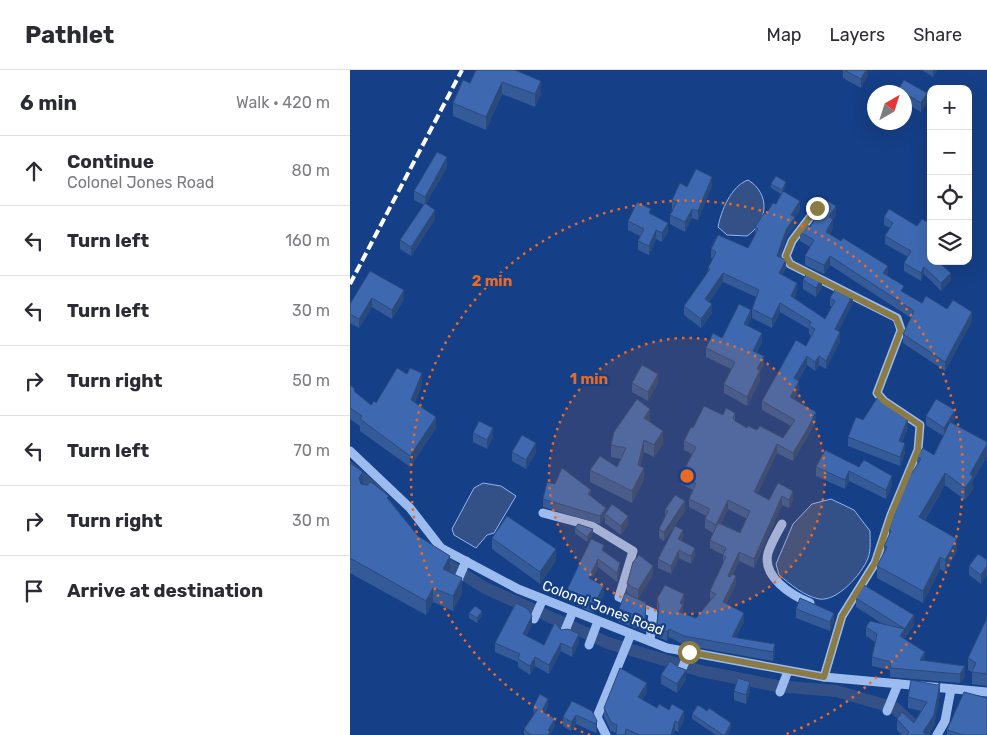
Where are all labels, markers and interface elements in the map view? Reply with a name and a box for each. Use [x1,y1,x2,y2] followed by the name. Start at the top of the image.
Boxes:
[25,21,114,49] text: Pathlet
[767,24,802,46] text: Map
[830,24,885,46] text: Layers
[913,24,962,46] text: Share
[867,85,912,130] north arrow
[927,85,972,265] map controls
[927,85,972,130] button: +
[20,90,77,115] text: 6 min
[236,93,330,112] text: Walk · 420 m
[927,130,972,175] button: −
[67,150,154,173] text: Continue
[20,157,48,185] icon: ahead
[292,161,330,180] text: 80 m
[67,173,214,192] text: Colonel Jones Road
[927,175,972,220] button: locate
[806,197,829,220] route end
[927,220,972,265] button: layers
[20,227,48,255] icon: left
[67,229,149,252] text: Turn left
[285,231,330,250] text: 160 m
[472,272,512,290] text: 2 min
[20,297,48,325] icon: left
[67,299,149,322] text: Turn left
[292,301,330,320] text: 30 m
[20,367,48,395] icon: right
[67,369,162,392] text: Turn right
[570,370,608,388] text: 1 min
[292,371,330,390] text: 50 m
[20,437,48,465] icon: left
[67,439,149,462] text: Turn left
[293,441,330,460] text: 70 m
[678,467,696,485] centre of rings
[20,507,48,535] icon: right
[67,509,162,532] text: Turn right
[292,511,330,530] text: 30 m
[20,577,48,605] icon: arrive
[540,577,666,639] street label: Colonel Jones Road
[67,579,263,602] text: Arrive at destination
[678,641,701,664] route start

